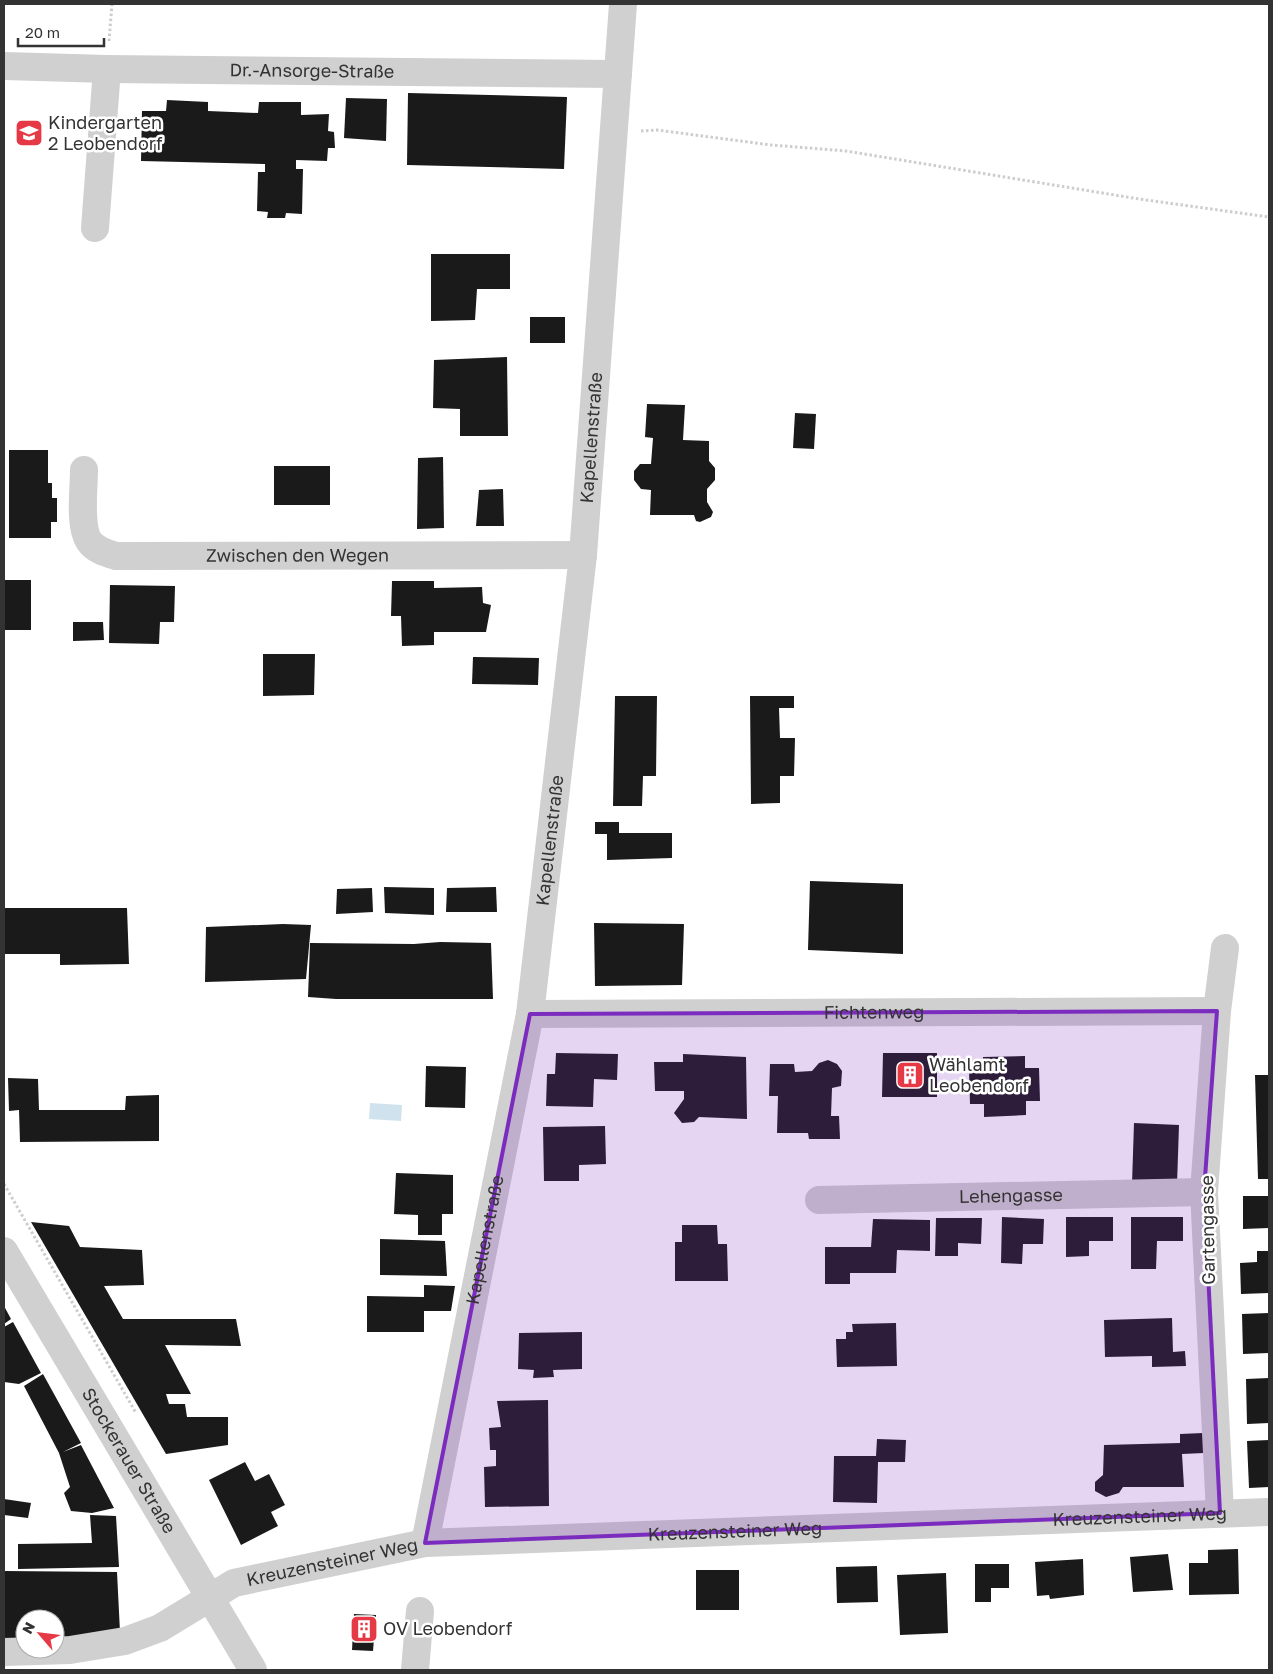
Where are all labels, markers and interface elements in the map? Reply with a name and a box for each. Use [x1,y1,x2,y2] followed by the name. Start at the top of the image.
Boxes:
[18,15,104,47] scale bar
[25,23,60,41] text: 20 m
[229,58,394,82] street label: Dr.-Ansorge-Straße
[48,111,163,154] place label: Kindergarten 2 Leobendorf
[14,118,44,148] school or university icon: Kindergarten 2 Leobendorf
[575,371,606,504] street label: Kapellenstraße
[206,543,389,566] street label: Zwischen den Wegen
[531,774,568,907] street label: Kapellenstraße
[824,1000,924,1023] street label: Fichtenweg
[929,1053,1029,1096] place label: Wählamt Leobendorf
[895,1060,925,1090] building icon: Wählamt Leobendorf
[461,1173,508,1306] street label: Kapellenstraße
[1195,1175,1219,1285] street label: Gartengasse
[959,1183,1063,1207] street label: Lehengasse
[78,1384,181,1537] street label: Stockerauer Straße
[1052,1502,1227,1530] street label: Kreuzensteiner Weg
[647,1516,823,1545] street label: Kreuzensteiner Weg
[244,1533,420,1590] street label: Kreuzensteiner Weg
[15,1609,65,1659] north arrow
[349,1614,379,1644] building icon: OV Leobendorf
[383,1617,513,1639] place label: OV Leobendorf
[18,1619,38,1636] text: N

